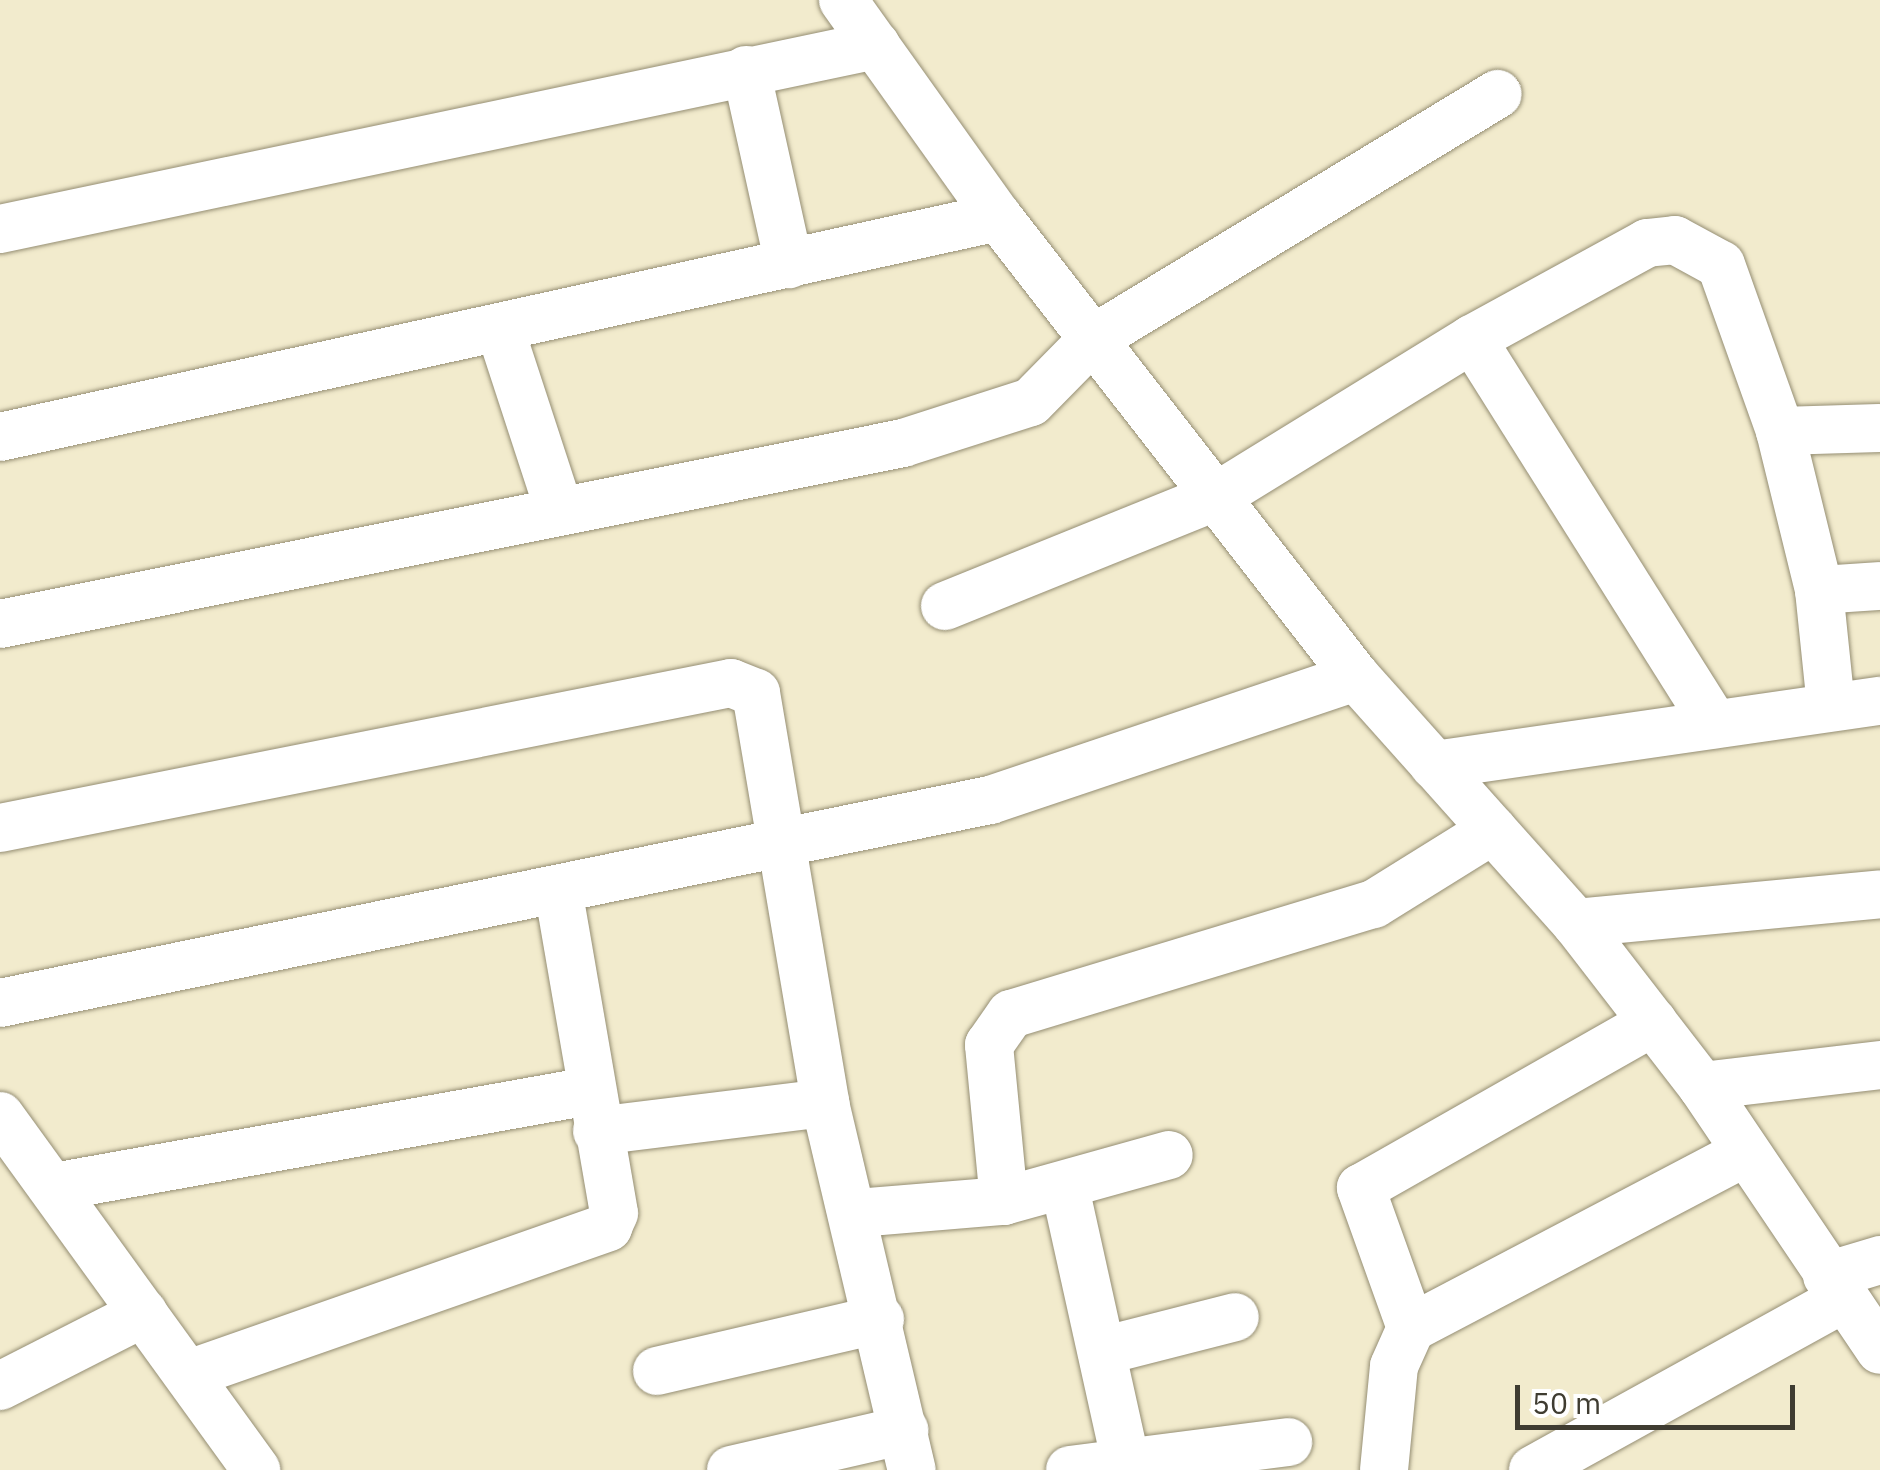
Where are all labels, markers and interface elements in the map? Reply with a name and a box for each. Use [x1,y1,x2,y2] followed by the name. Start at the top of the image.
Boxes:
[1520,1365,1800,1427] scale bar
[1532,1383,1601,1422] text: 50 m

